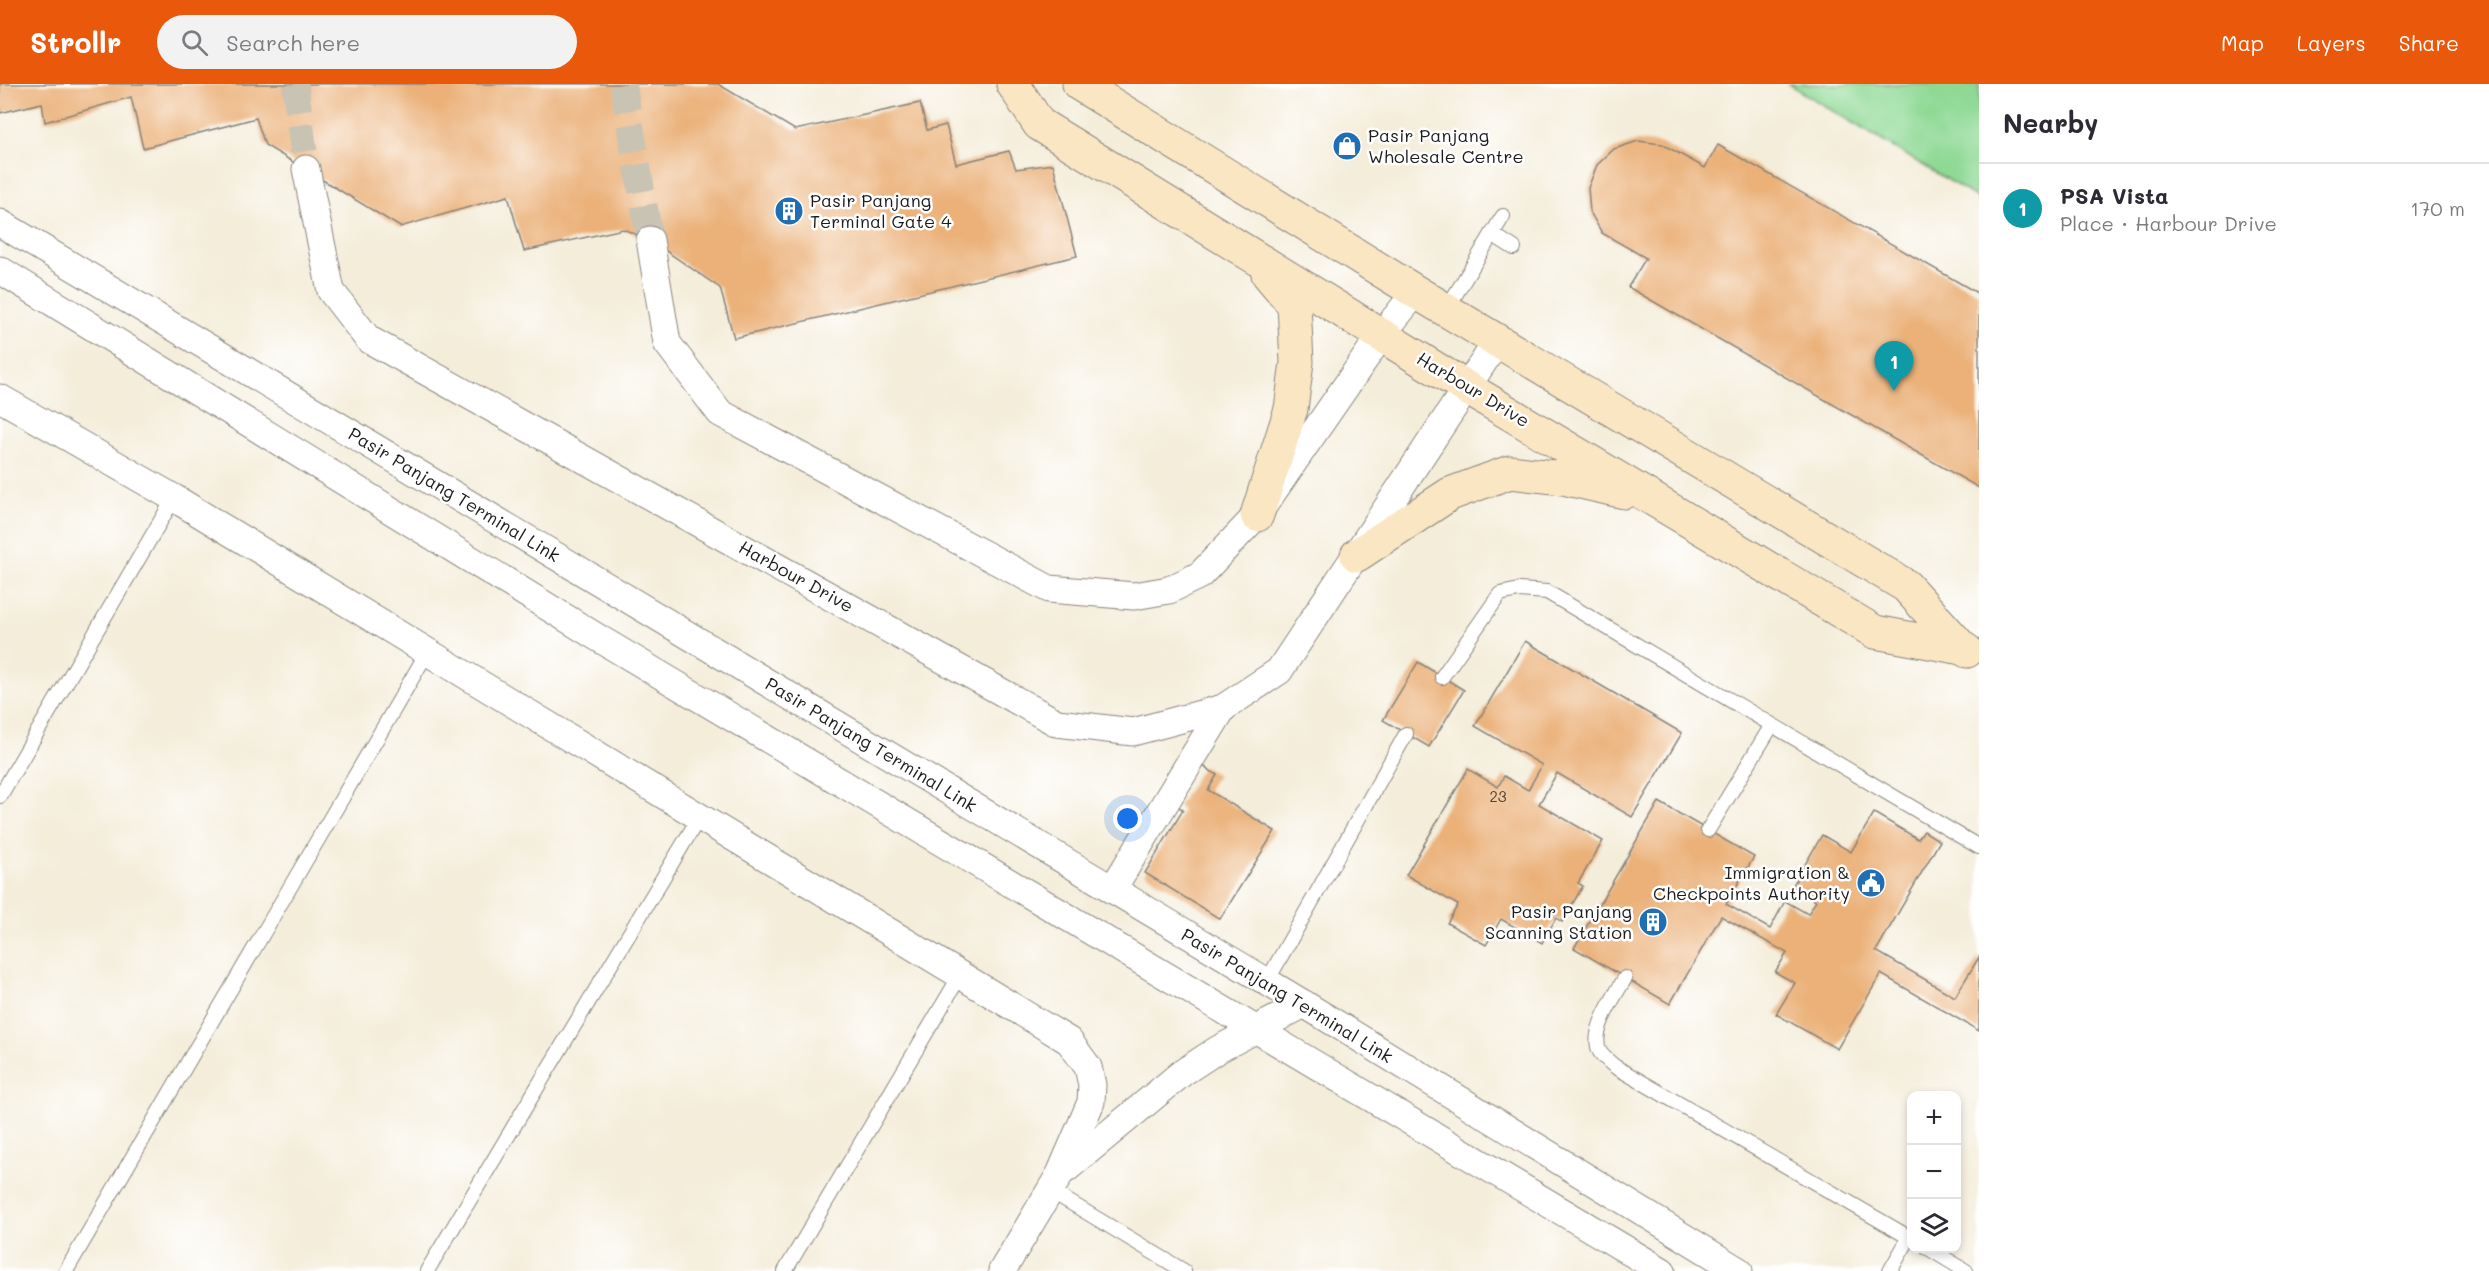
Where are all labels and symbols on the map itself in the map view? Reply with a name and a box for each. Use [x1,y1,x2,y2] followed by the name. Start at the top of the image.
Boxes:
[1368,123,1524,168] place label: Pasir Panjang Wholesale Centre
[1331,130,1363,162] shop icon: Pasir Panjang Wholesale Centre
[810,188,952,233] place label: Pasir Panjang Terminal Gate 4
[773,195,805,227] building icon: Pasir Panjang Terminal Gate 4
[1874,342,1914,391] pin: 1
[1413,346,1534,432] street label: Harbour Drive
[344,421,565,567] street label: Pasir Panjang Terminal Link
[735,535,858,618] street label: Harbour Drive
[761,671,982,817] street label: Pasir Panjang Terminal Link
[1489,786,1507,806] house number: 23
[1113,804,1142,833] your location
[1653,860,1850,905] place label: Immigration & Checkpoints Authority
[1855,867,1887,899] public building icon: Immigration & Checkpoints Authority
[1485,899,1632,944] place label: Pasir Panjang Scanning Station
[1637,906,1669,938] building icon: Pasir Panjang Scanning Station
[1177,922,1398,1068] street label: Pasir Panjang Terminal Link

